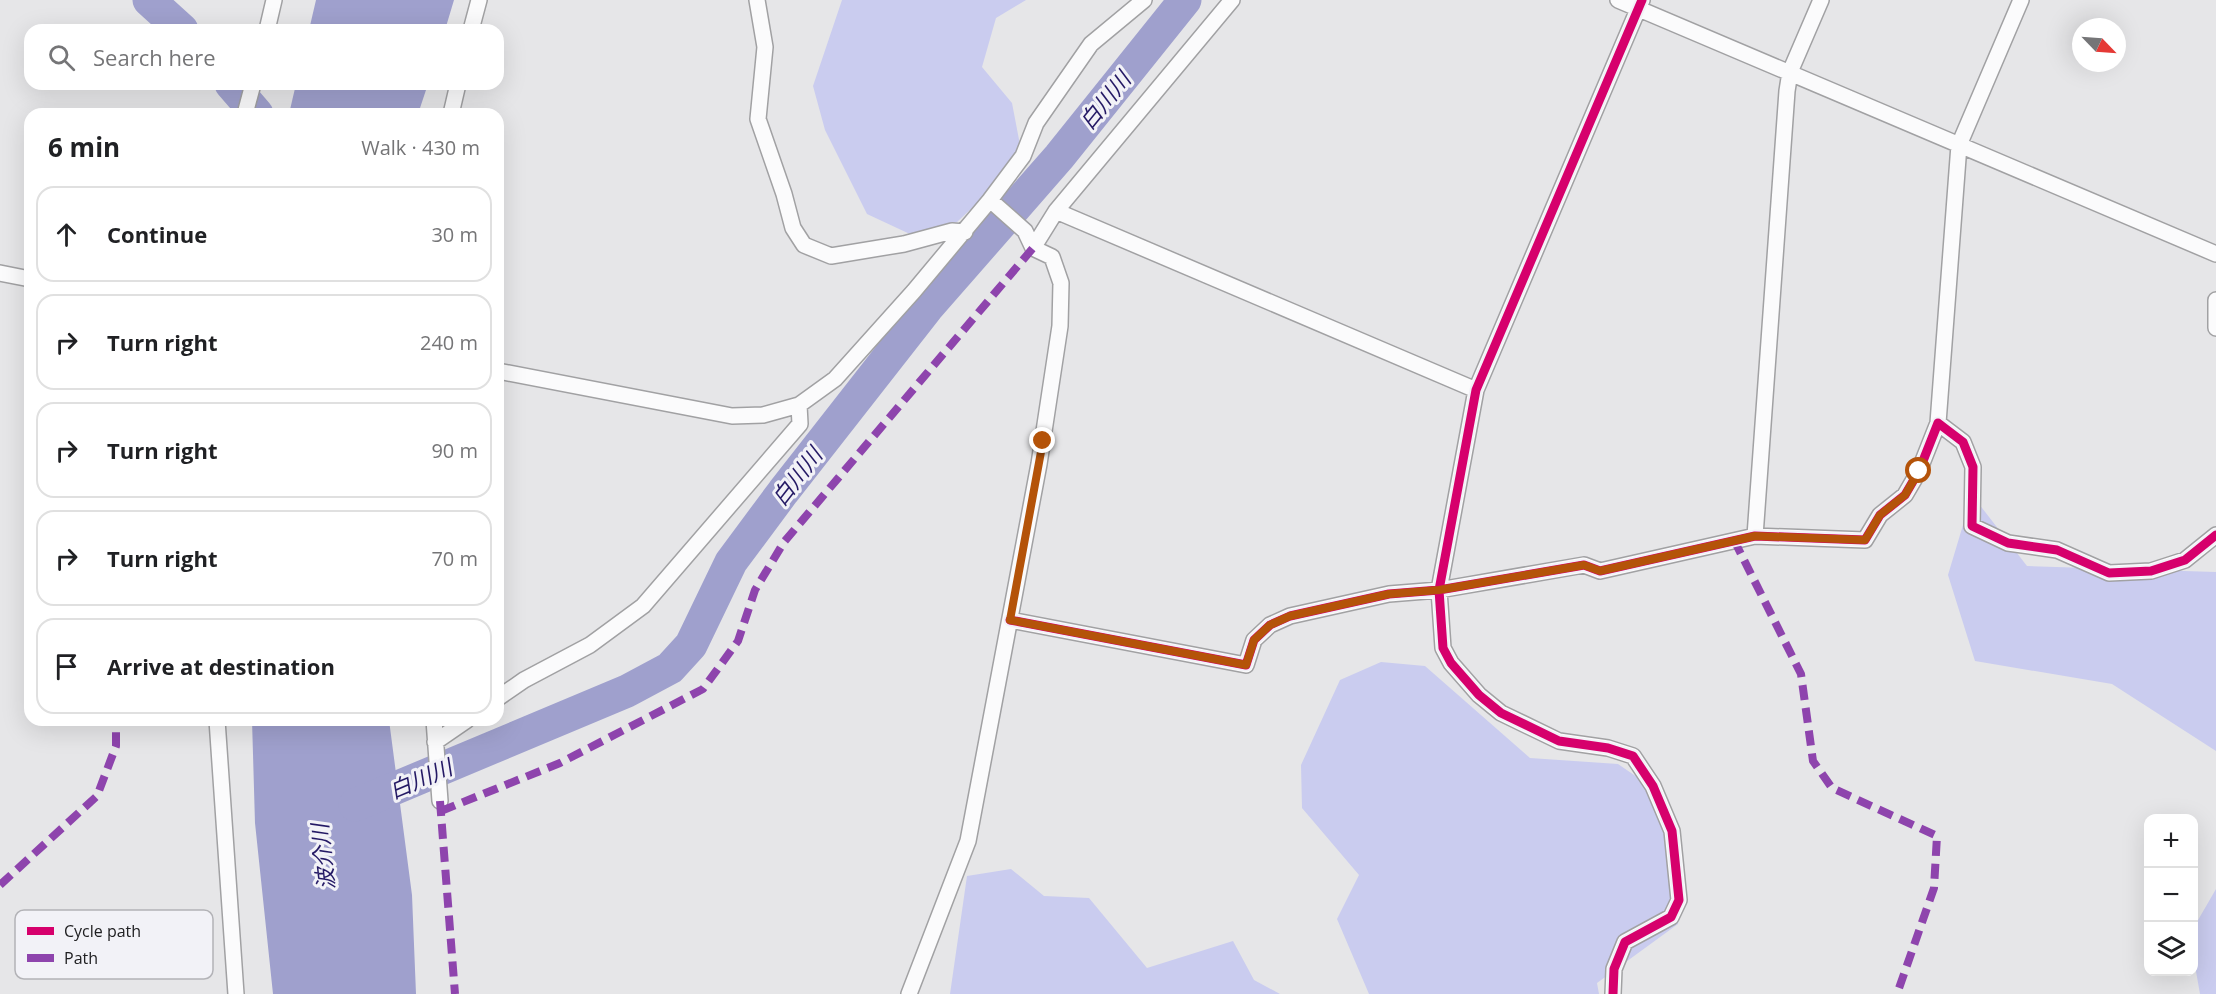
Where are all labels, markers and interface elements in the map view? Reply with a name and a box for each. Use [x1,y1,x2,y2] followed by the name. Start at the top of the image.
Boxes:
[2072,18,2126,72] north arrow
[24,24,504,90] search box
[45,41,78,74] icon: search
[93,42,216,72] text: Search here
[1072,63,1138,135] water label: 白川川
[48,129,120,165] text: 6 min
[361,134,480,161] text: Walk · 430 m
[50,218,83,251] icon: ahead
[107,219,207,249] text: Continue
[431,221,478,248] text: 30 m
[50,326,83,359] icon: right
[107,327,218,357] text: Turn right
[420,329,478,356] text: 240 m
[1029,427,1055,453] route end
[50,434,83,467] icon: right
[107,435,218,465] text: Turn right
[431,437,478,464] text: 90 m
[764,439,829,511] water label: 白川川
[1905,457,1931,483] route start
[50,542,83,575] icon: right
[107,543,218,573] text: Turn right
[431,545,478,572] text: 70 m
[50,650,83,683] icon: arrive
[107,651,335,681] text: Arrive at destination
[384,751,458,805] water label: 白川川
[2144,814,2198,976] map controls
[2144,814,2198,868] button: +
[303,821,340,891] water label: 波介川
[2144,868,2198,922] button: −
[15,910,213,979] legend
[64,920,141,942] text: Cycle path
[2144,922,2198,976] button: layers
[64,947,98,969] text: Path

